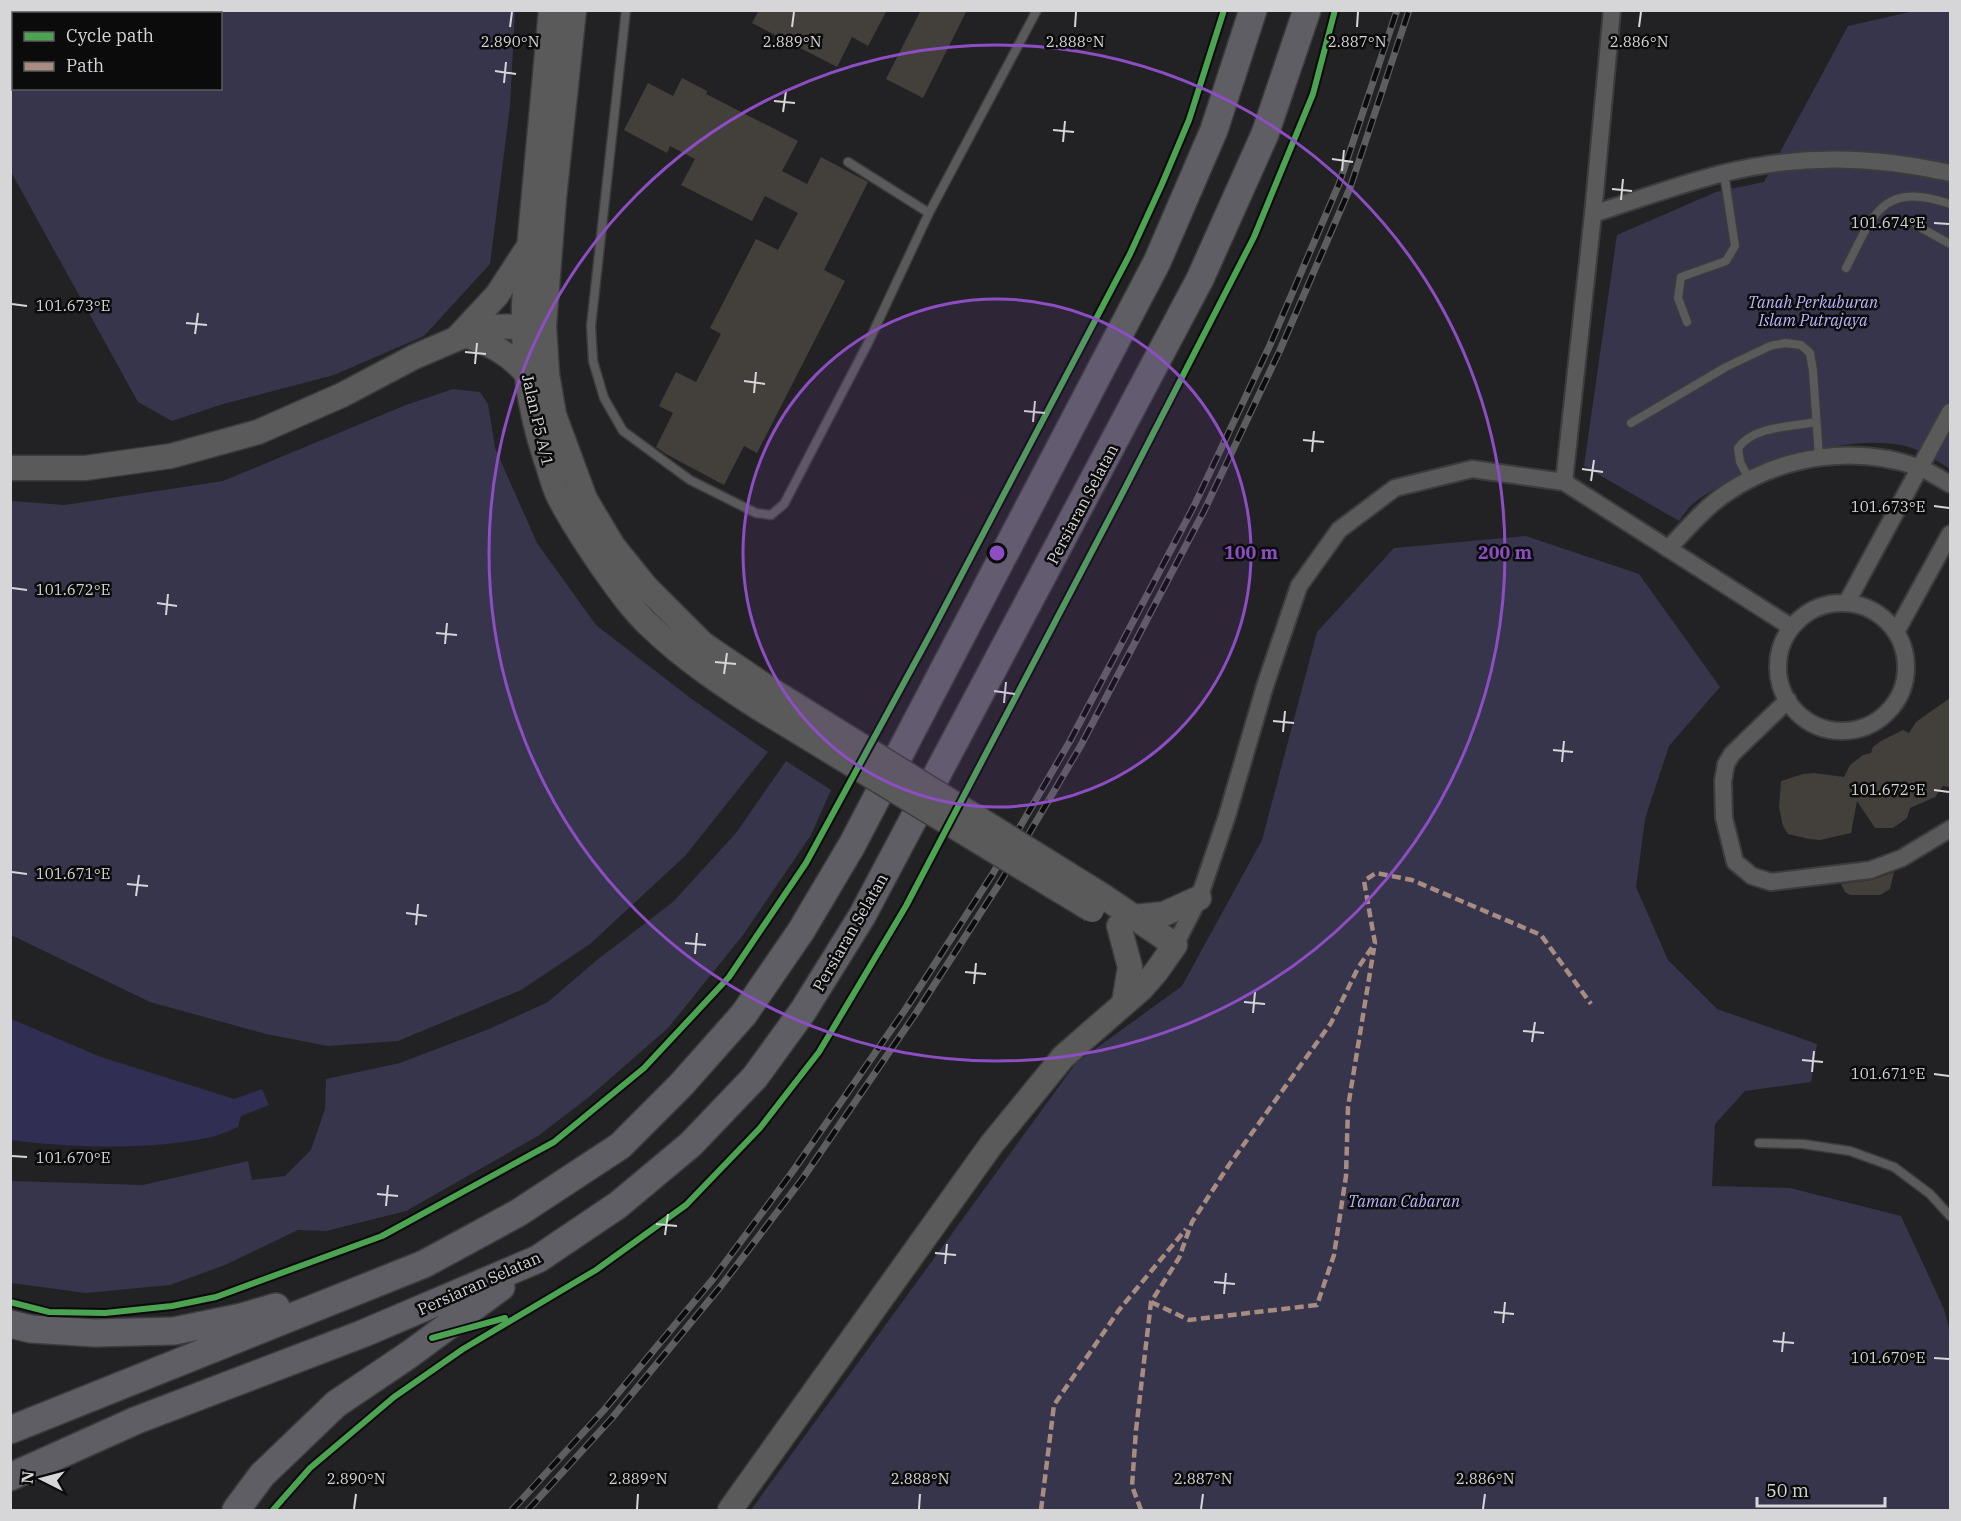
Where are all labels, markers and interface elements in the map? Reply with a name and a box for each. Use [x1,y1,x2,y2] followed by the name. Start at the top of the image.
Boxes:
[12,12,222,90] legend
[66,24,154,47] text: Cycle path
[481,32,539,51] text: 2.890°N
[763,32,821,51] text: 2.889°N
[1046,32,1104,51] text: 2.888°N
[1328,32,1386,51] text: 2.887°N
[1610,32,1668,51] text: 2.886°N
[66,54,104,77] text: Path
[1851,213,1925,232] text: 101.674°E
[1748,292,1878,330] park label: Tanah Perkuburan Islam Putrajaya
[36,296,110,315] text: 101.673°E
[518,372,558,468] street label: Jalan P5 A/1
[1042,441,1122,567] street label: Persiaran Selatan
[1851,497,1925,516] text: 101.673°E
[1224,541,1279,564] text: 100 m
[1478,541,1533,564] text: 200 m
[987,543,1007,563] centre of rings
[36,580,110,599] text: 101.672°E
[1851,780,1925,799] text: 101.672°E
[36,864,110,883] text: 101.671°E
[808,870,892,994] street label: Persiaran Selatan
[1851,1064,1925,1083] text: 101.671°E
[36,1148,110,1167] text: 101.670°E
[1348,1191,1460,1211] park label: Taman Cabaran
[414,1247,544,1319] street label: Persiaran Selatan
[1851,1348,1925,1367] text: 101.670°E
[12,1449,72,1509] north arrow
[327,1469,385,1488] text: 2.890°N
[609,1469,667,1488] text: 2.889°N
[891,1469,949,1488] text: 2.888°N
[1174,1469,1232,1488] text: 2.887°N
[1456,1469,1514,1488] text: 2.886°N
[16,1470,38,1485] text: N
[1757,1470,1884,1508] scale bar
[1766,1479,1809,1502] text: 50 m

